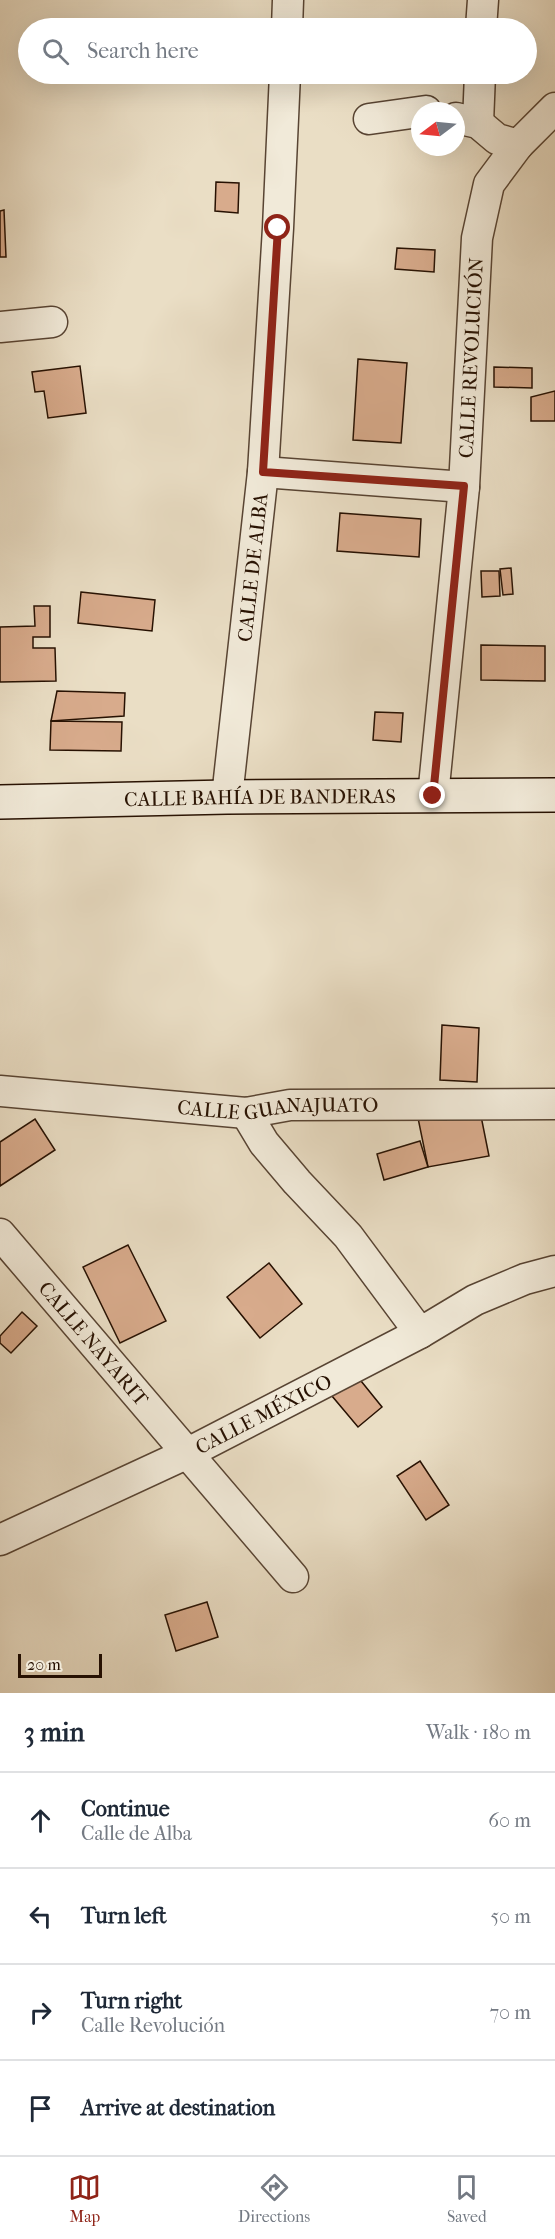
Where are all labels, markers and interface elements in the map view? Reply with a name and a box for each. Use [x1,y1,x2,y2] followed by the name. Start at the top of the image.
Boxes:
[18,18,537,84] search box
[39,35,72,68] icon: search
[87,38,199,64] text: Search here
[411,102,465,156] north arrow
[264,214,290,240] route start
[454,257,487,459] street label: CALLE REVOLUCIÓN
[233,491,272,643] street label: CALLE DE ALBA
[419,782,445,808] route end
[124,784,396,811] street label: CALLE BAHÍA DE BANDERAS
[176,1093,378,1125] street label: CALLE GUANAJUATO
[34,1277,153,1411] street label: CALLE NAYARIT
[191,1369,335,1459] street label: CALLE MÉXICO
[18,1651,102,1678] scale bar
[27,1655,61,1674] text: 20 m
[24,1717,85,1748] text: 3 min
[426,1721,531,1744] text: Walk · 180 m
[81,1796,170,1822] text: Continue
[24,1804,57,1837] icon: ahead
[488,1809,531,1832] text: 60 m
[81,1822,192,1845] text: Calle de Alba
[24,1900,57,1933] icon: left
[81,1903,167,1929] text: Turn left
[490,1905,531,1928] text: 50 m
[81,1988,182,2014] text: Turn right
[24,1996,57,2029] icon: right
[489,2001,531,2024] text: 70 m
[81,2014,225,2037] text: Calle Revolución
[24,2092,57,2125] icon: arrive
[81,2095,275,2121] text: Arrive at destination
[68,2171,101,2226] tab: Map
[238,2171,310,2226] tab: Directions
[447,2171,487,2226] tab: Saved

